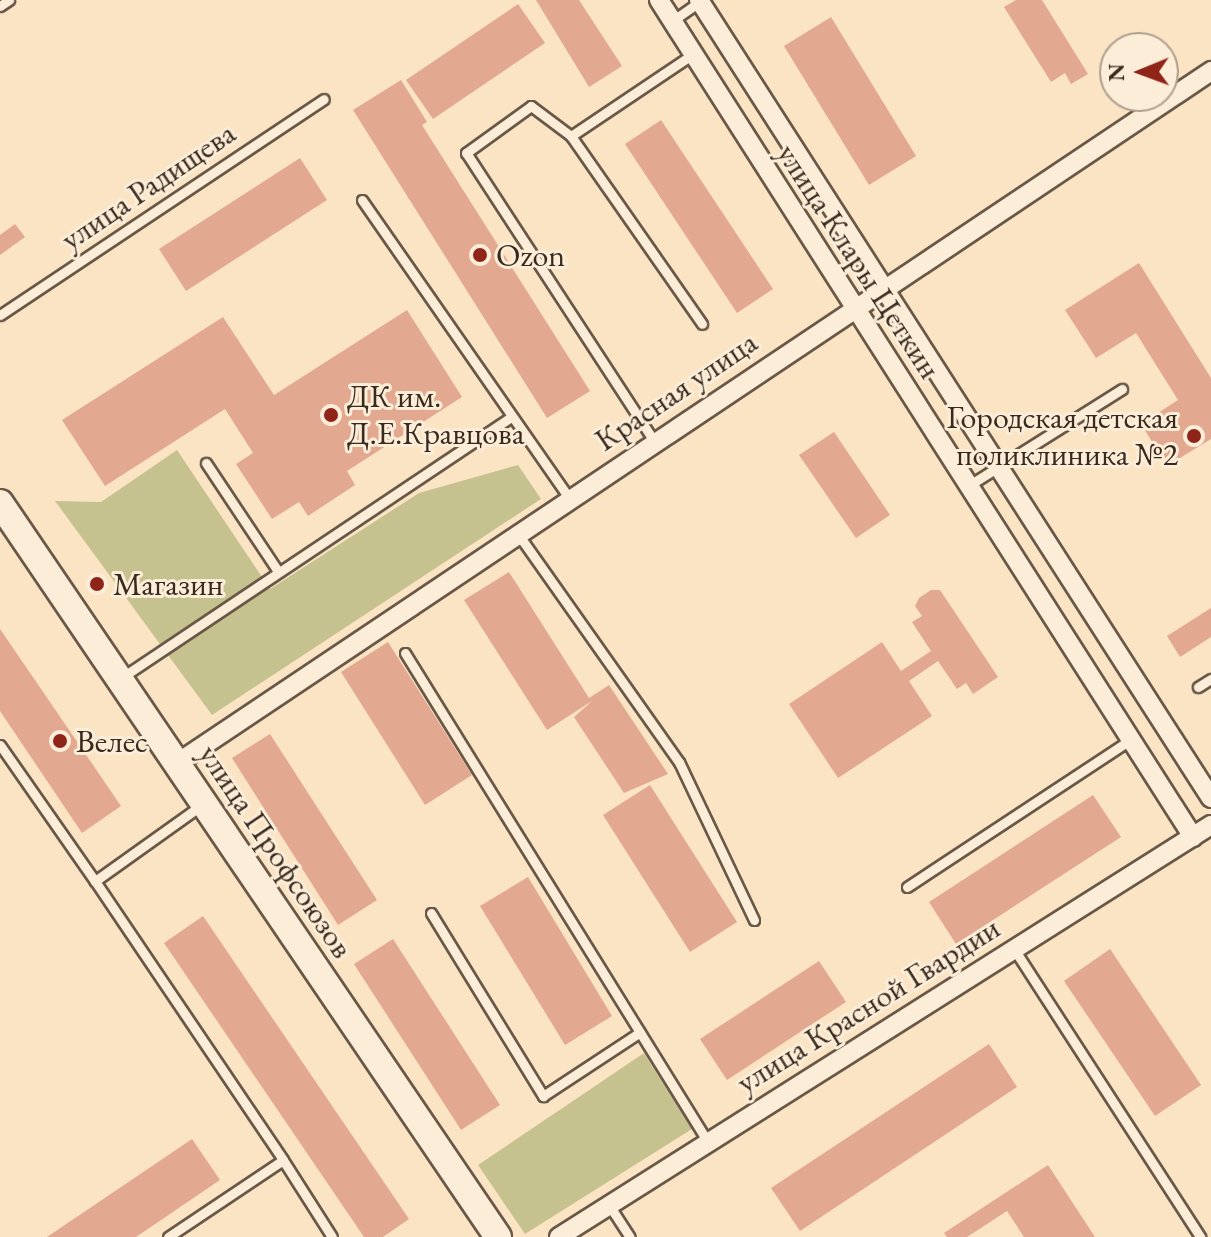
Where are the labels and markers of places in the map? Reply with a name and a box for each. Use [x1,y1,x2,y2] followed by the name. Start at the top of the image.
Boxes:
[496,236,565,274] place label: Ozon
[471,246,489,264] marker: Ozon
[347,378,524,453] place label: ДК им. Д.Е.Кравцова
[947,399,1178,474] place label: Городская детская поликлиника №2
[322,406,340,424] marker: ДК им. Д.Е.Кравцова
[1185,427,1203,445] marker: Городская детская поликлиника №2
[113,565,224,603] place label: Магазин
[88,575,106,593] marker: Магазин
[76,722,148,760] place label: Велес
[51,732,69,750] marker: Велес

